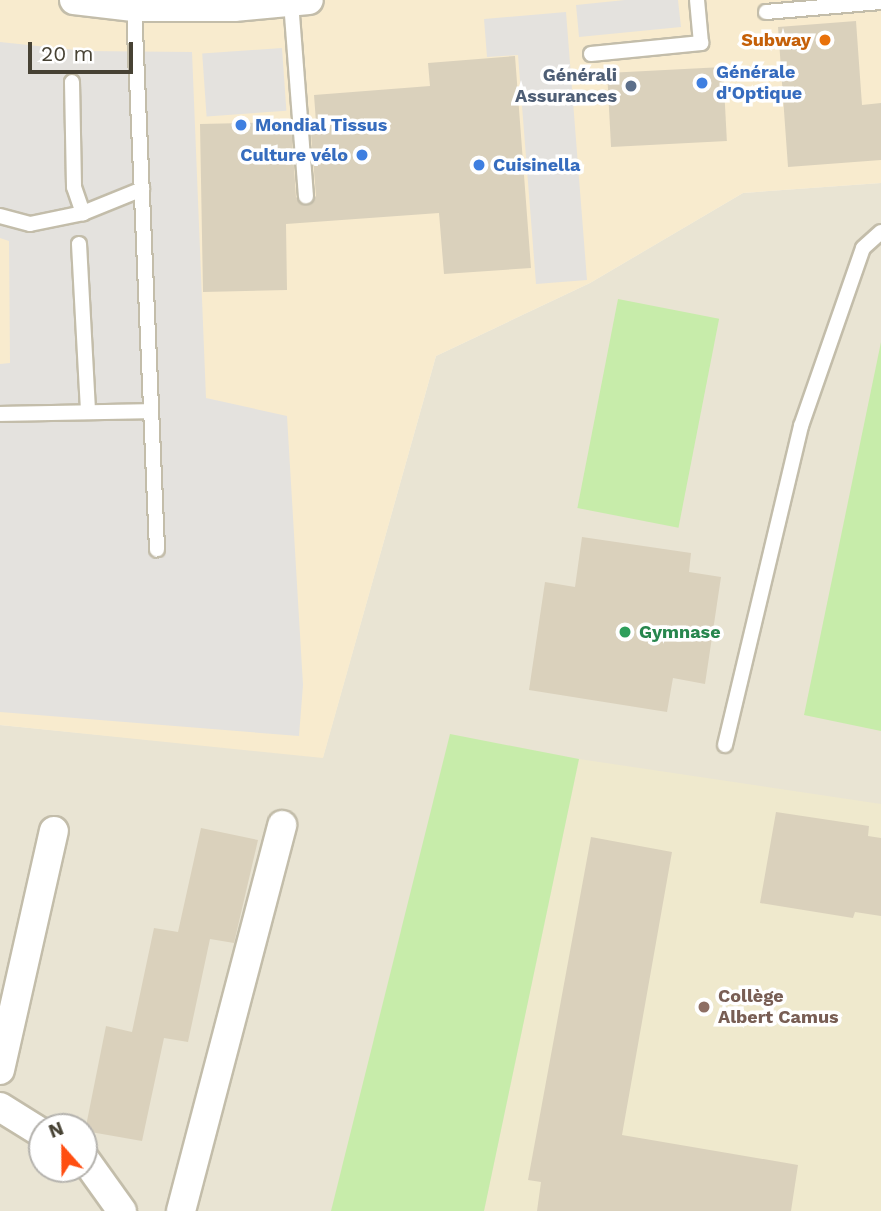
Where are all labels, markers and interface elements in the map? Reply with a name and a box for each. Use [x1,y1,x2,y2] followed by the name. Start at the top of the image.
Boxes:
[32,28,136,72] scale bar
[741,29,811,51] place label: Subway
[817,32,833,48] marker: Subway
[41,41,93,66] text: 20 m
[716,62,802,104] place label: Générale d'Optique
[515,65,617,108] place label: Générali Assurances
[694,75,710,91] marker: Générale d'Optique
[623,78,639,94] marker: Générali Assurances
[255,114,388,136] place label: Mondial Tissus
[233,117,249,133] marker: Mondial Tissus
[240,144,348,166] place label: Culture vélo
[354,147,370,163] marker: Culture vélo
[493,154,580,176] place label: Cuisinella
[471,157,487,173] marker: Cuisinella
[639,621,721,643] place label: Gymnase
[617,624,633,640] marker: Gymnase
[718,986,839,1028] place label: Collège Albert Camus
[696,999,712,1015] marker: Collège Albert Camus
[28,1113,98,1183] north arrow
[45,1117,67,1143] text: N

